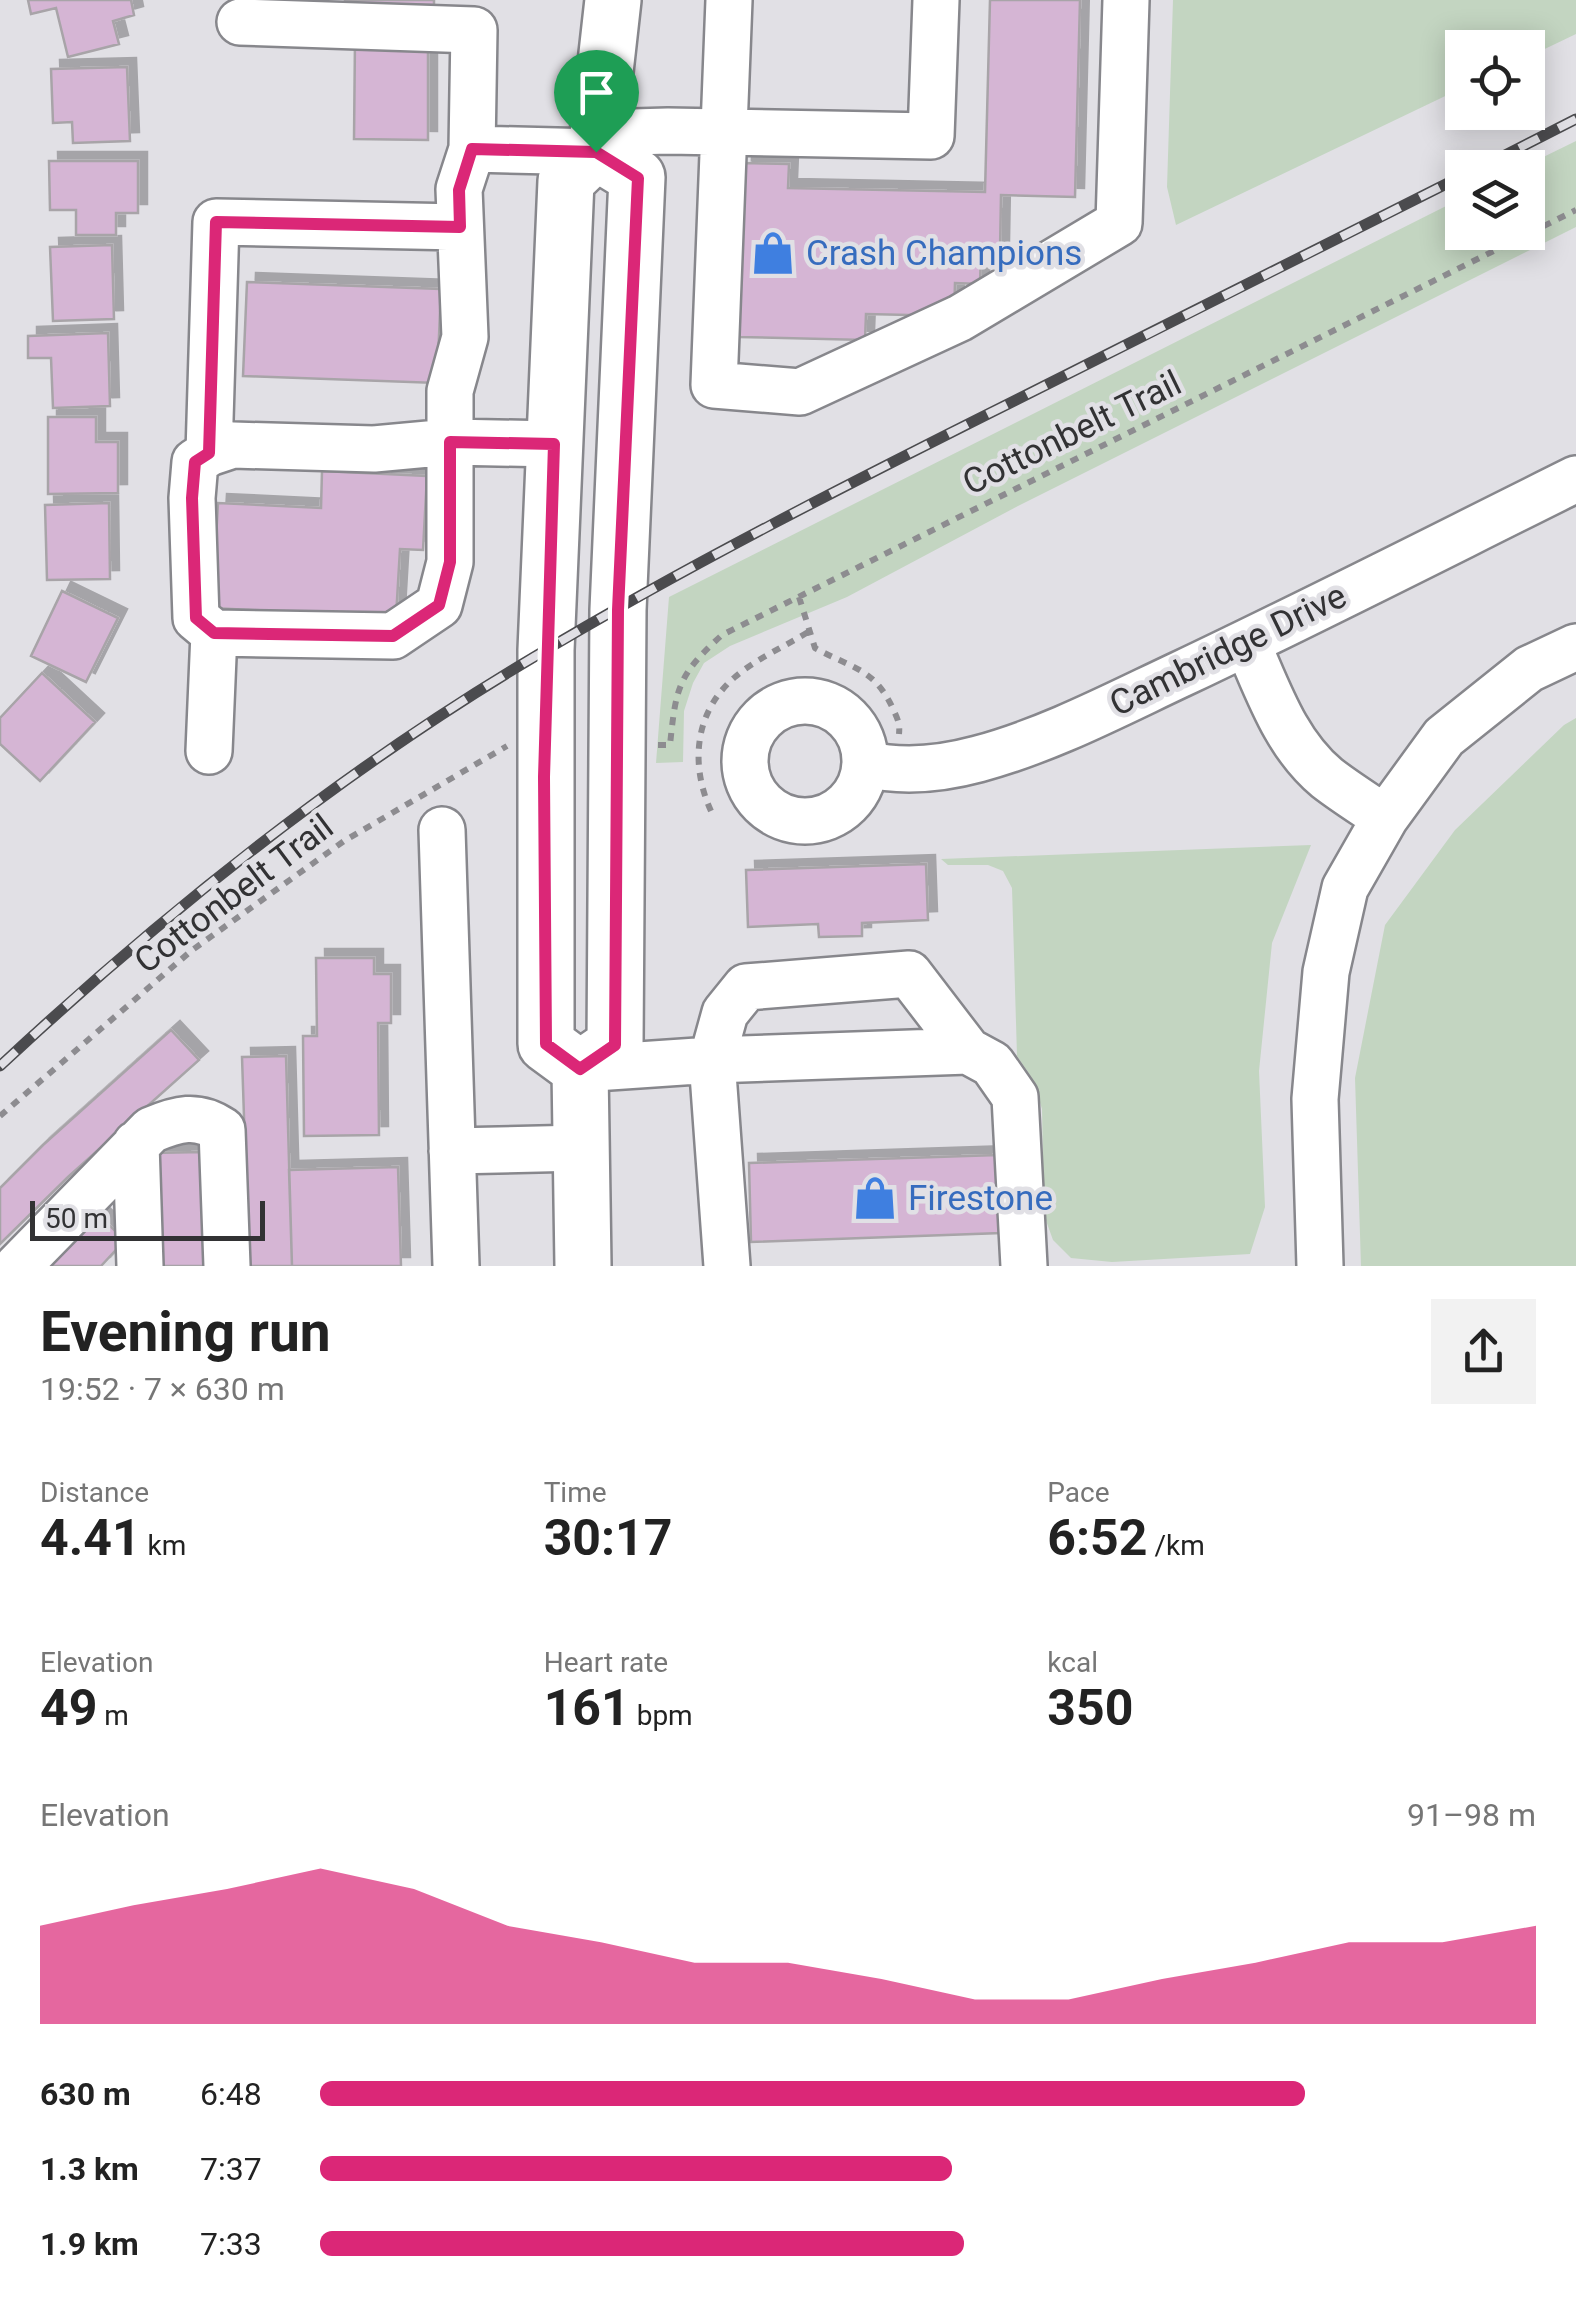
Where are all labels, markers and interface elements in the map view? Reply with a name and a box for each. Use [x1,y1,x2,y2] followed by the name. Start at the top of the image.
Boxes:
[1445,30,1545,250] map controls
[1445,30,1545,130] button: locate
[554,50,639,153] pin
[569,65,624,120] icon: arrive
[1445,150,1545,250] button: layers
[749,229,797,277] shop icon: Crash Champions
[806,233,1082,274] place label: Crash Champions
[956,362,1188,504] street label: Cottonbelt Trail
[1103,575,1353,725] street label: Cambridge Drive
[127,806,341,982] street label: Cottonbelt Trail
[851,1174,899,1222] shop icon: Firestone
[908,1178,1053,1219] place label: Firestone
[30,1196,265,1240] scale bar
[45,1202,108,1235] text: 50 m
[1431,1299,1536,1404] button: share
[40,1300,331,1364] text: Evening run
[40,1370,285,1408] text: 19:52 · 7 × 630 m
[40,1476,149,1509] text: Distance
[544,1476,607,1509] text: Time
[1047,1476,1110,1509] text: Pace
[40,1509,141,1567] text: 4.41
[544,1509,673,1567] text: 30:17
[1047,1509,1147,1567] text: 6:52
[141,1529,186,1562] text: km
[1147,1529,1205,1562] text: /km
[40,1646,153,1679] text: Elevation
[544,1646,668,1679] text: Heart rate
[1047,1646,1098,1679] text: kcal
[40,1679,97,1737] text: 49
[544,1679,630,1737] text: 161
[1047,1679,1133,1737] text: 350
[97,1699,129,1732] text: m
[630,1699,693,1732] text: bpm
[40,1796,170,1834] text: Elevation
[1407,1796,1536,1834] text: 91–98 m
[40,2075,131,2113] text: 630 m
[200,2075,262,2113] text: 6:48
[40,2150,139,2188] text: 1.3 km
[200,2150,262,2188] text: 7:37
[40,2225,139,2263] text: 1.9 km
[200,2225,262,2263] text: 7:33

